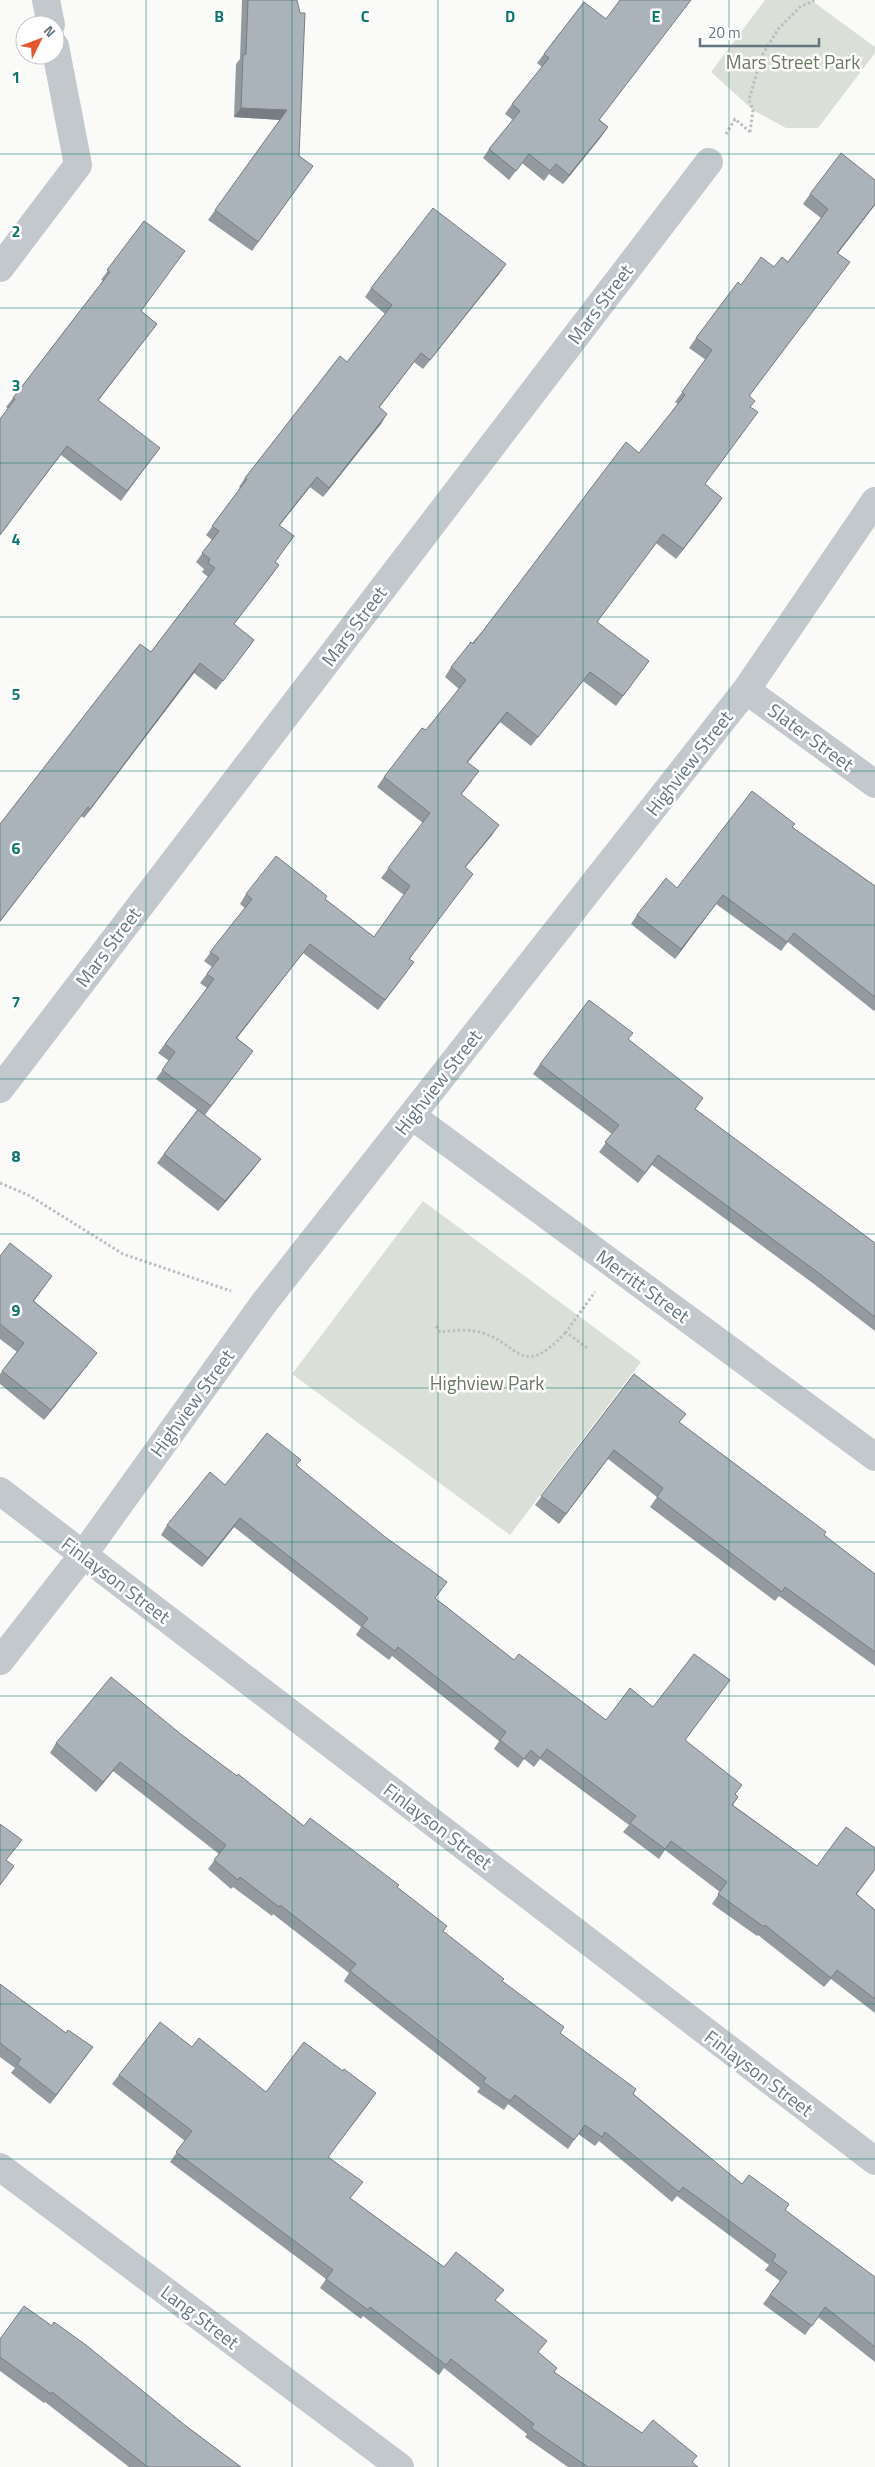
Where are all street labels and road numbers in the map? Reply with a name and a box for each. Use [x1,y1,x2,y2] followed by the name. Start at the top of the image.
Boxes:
[560,257,640,350] street label: Mars Street
[314,579,394,672] street label: Mars Street
[762,695,861,778] street label: Slater Street
[638,703,739,822] street label: Highview Street
[68,900,148,993] street label: Mars Street
[387,1022,488,1141] street label: Highview Street
[591,1242,696,1330] street label: Merritt Street
[142,1342,241,1463] street label: Highview Street
[56,1529,177,1630] street label: Finlayson Street
[378,1775,499,1876] street label: Finlayson Street
[699,2022,820,2123] street label: Finlayson Street
[155,2277,246,2356] street label: Lang Street

